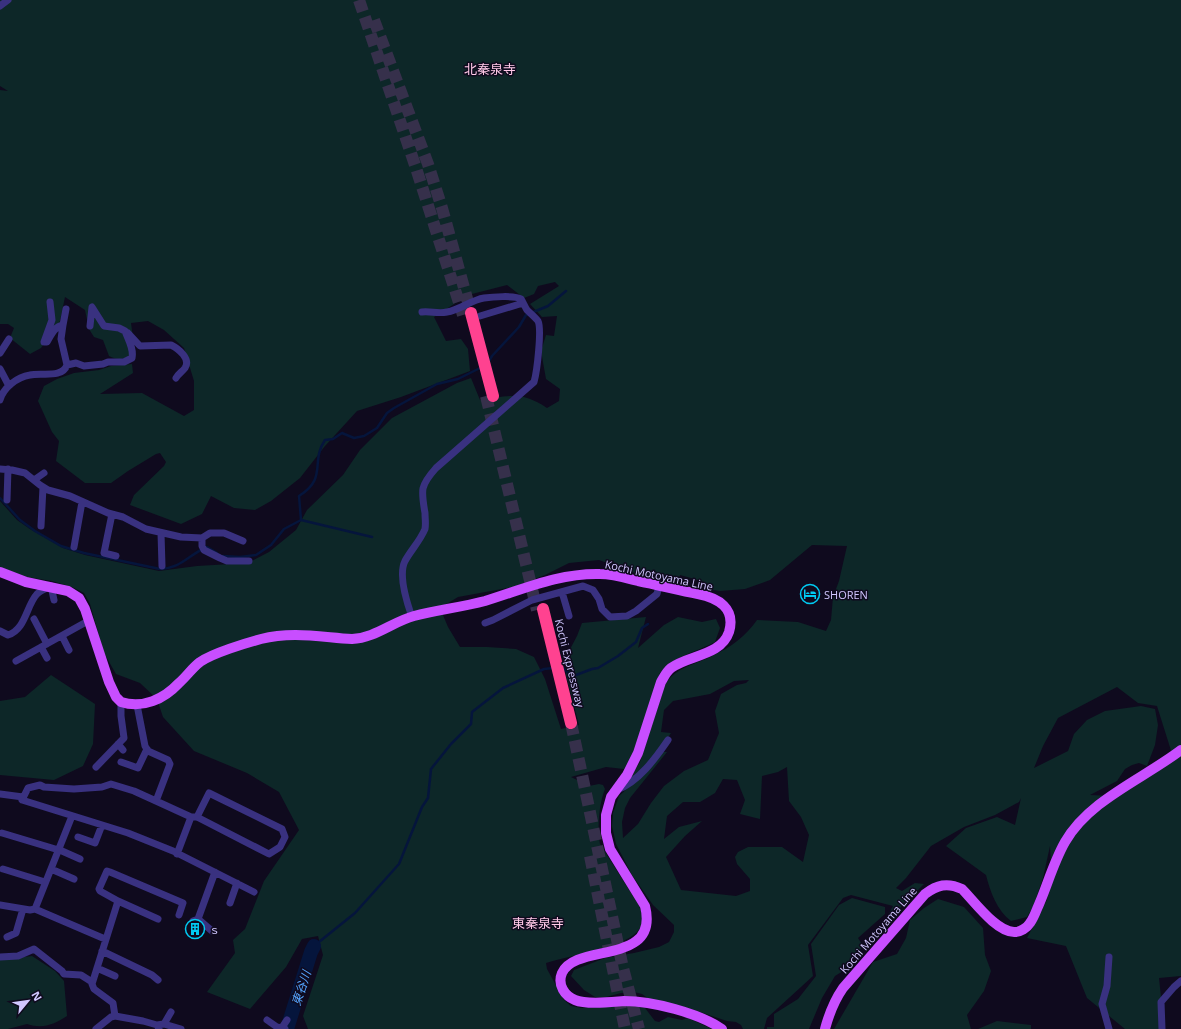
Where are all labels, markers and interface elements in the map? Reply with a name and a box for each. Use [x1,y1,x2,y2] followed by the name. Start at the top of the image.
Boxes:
[464,60,516,78] district label: 北秦泉寺
[604,556,714,594] street label: Kochi Motoyama Line
[799,583,821,605] hotel icon: SHOREN
[824,587,868,602] place label: SHOREN
[552,617,588,709] street label: Kochi Expressway
[836,883,920,977] street label: Kochi Motoyama Line
[512,914,564,932] district label: 東秦泉寺
[184,918,206,940] building icon: ｓ
[209,922,220,937] place label: ｓ
[287,966,315,1008] water label: 東谷川
[8,981,48,1021] north arrow
[28,988,46,1003] text: N

